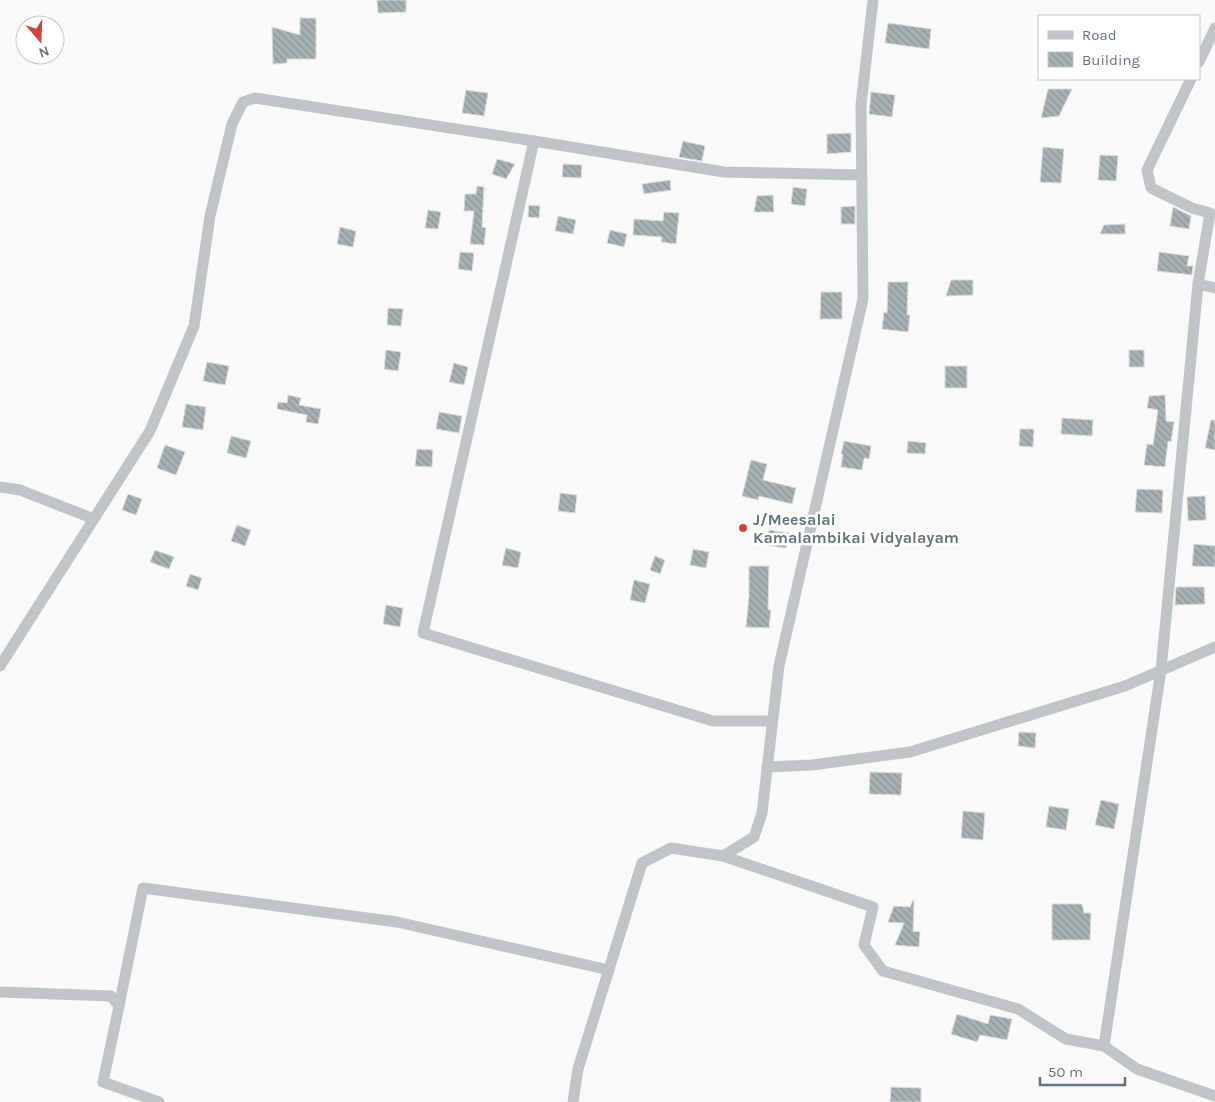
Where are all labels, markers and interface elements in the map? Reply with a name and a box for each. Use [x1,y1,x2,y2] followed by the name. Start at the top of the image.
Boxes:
[15,15,65,65] north arrow
[1038,15,1200,80] legend
[1082,26,1117,44] text: Road
[37,42,52,61] text: N
[1082,51,1140,69] text: Building
[753,510,959,547] place label: J/Meesalai Kamalambikai Vidyalayam
[737,522,749,534] marker: J/Meesalai Kamalambikai Vidyalayam
[1040,1054,1125,1086] scale bar
[1048,1063,1083,1081] text: 50 m

